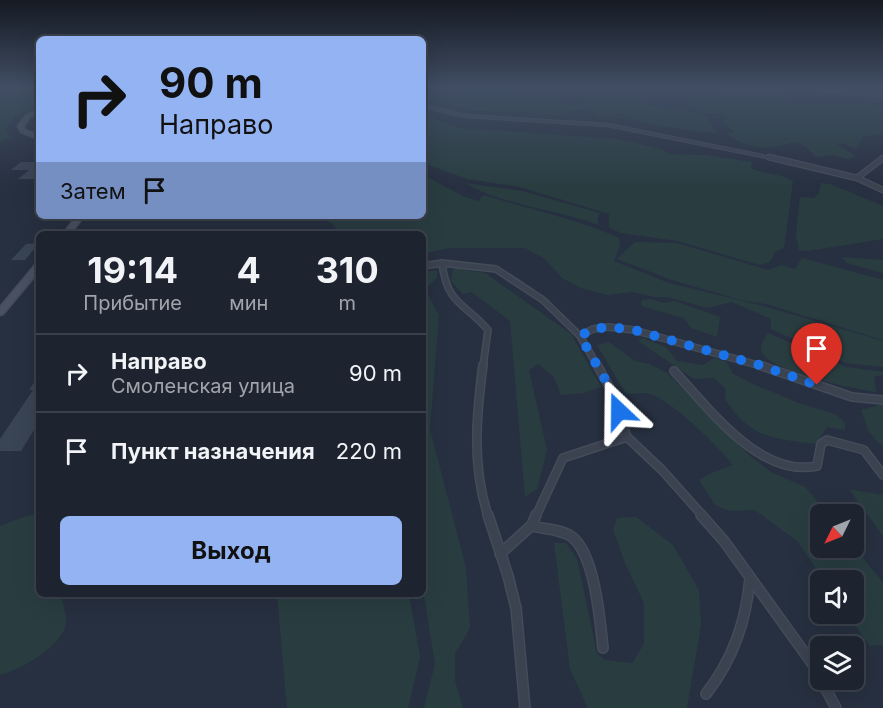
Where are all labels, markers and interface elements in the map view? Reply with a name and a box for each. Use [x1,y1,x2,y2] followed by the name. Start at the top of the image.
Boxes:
[159,57,263,108] text: 90 m
[60,60,138,138] icon: right
[159,108,274,141] text: Направо
[138,174,171,207] icon: arrive
[60,178,126,204] text: Затем
[87,248,178,292] text: 19:14
[237,248,261,292] text: 4
[316,248,379,292] text: 310
[83,291,182,315] text: Прибытие
[229,291,268,315] text: мин
[338,291,356,315] text: m
[791,323,842,385] pin
[800,332,833,365] icon: arrive
[111,348,207,374] text: Направо
[60,357,93,390] icon: right
[349,360,402,386] text: 90 m
[111,374,295,398] text: Смоленская улица
[587,379,651,443] position arrow
[60,435,93,468] icon: arrive
[111,438,315,464] text: Пункт назначения
[336,438,402,464] text: 220 m
[810,504,864,558] north arrow
[810,504,864,690] map controls
[60,516,402,585] button: Выход
[810,570,864,624] button: sound
[810,636,864,690] button: layers

